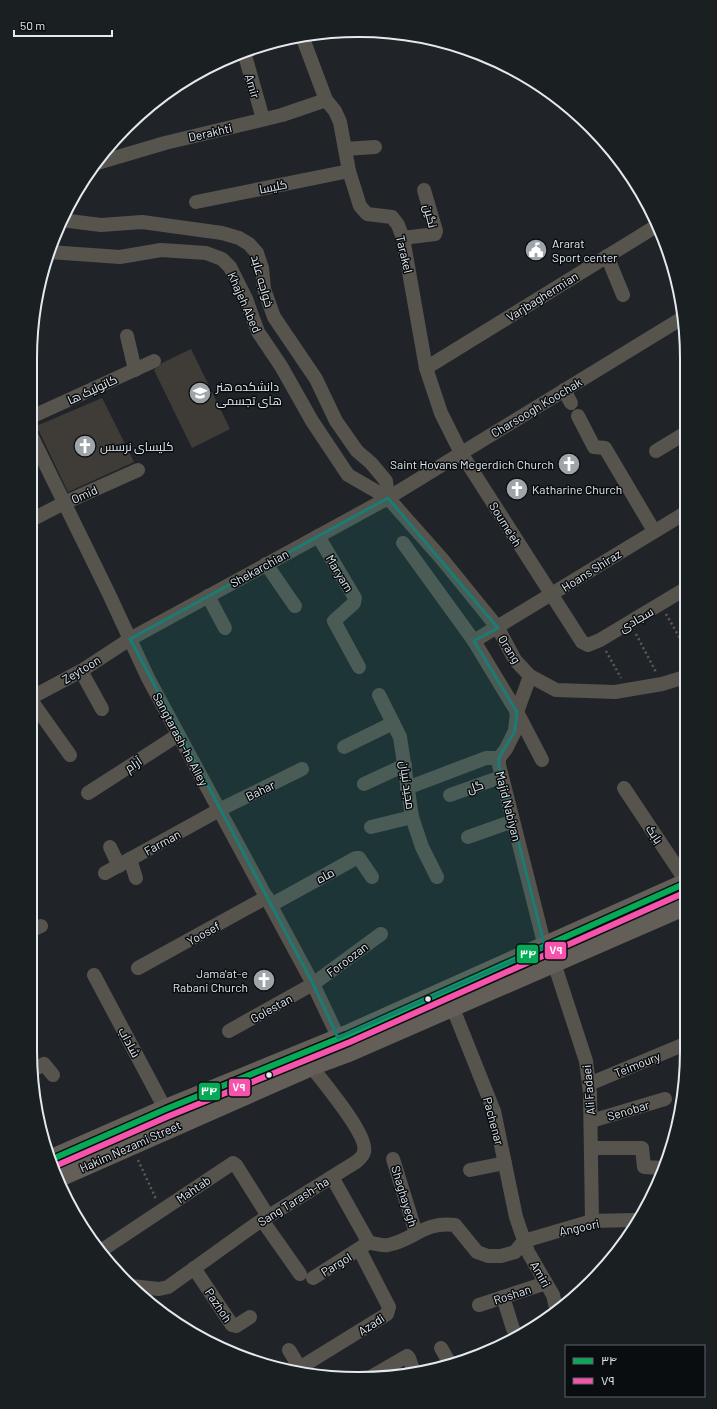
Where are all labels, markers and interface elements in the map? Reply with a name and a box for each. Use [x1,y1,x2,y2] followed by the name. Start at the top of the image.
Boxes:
[14,12,112,38] scale bar
[20,18,45,32] text: 50 m
[243,72,263,100] street label: Amir
[187,120,233,144] street label: Derakhti
[258,176,289,197] street label: کلیسا
[420,203,441,229] street label: نگین
[394,234,416,274] street label: Tarakel
[552,236,618,264] place label: Ararat Sport center
[523,237,549,263] public building icon: Ararat Sport center
[248,254,277,309] street label: خواجه عابد
[504,268,580,324] street label: Varjbaghermian
[225,270,265,334] street label: Khajeh Abed
[65,371,120,408] street label: کاتولیک ها
[488,374,584,440] street label: Charsoogh Koochak
[215,379,282,408] place label: دانشکده هنر های تجسمی
[187,380,213,406] school or university icon: دانشکده هنر های تجسمی
[72,433,98,459] church icon: کلیسای نرسس
[100,439,173,454] place label: کلیسای نرسس
[556,451,582,477] church icon: Saint Hovans Megerdich Church
[390,457,554,471] place label: Saint Hovans Megerdich Church
[504,476,530,502] church icon: Katharine Church
[69,482,99,506] street label: Omid
[532,482,622,496] place label: Katharine Church
[487,499,525,549] street label: Soume'eh
[227,546,291,590] street label: Shekarchian
[559,546,623,594] street label: Hoans Shiraz
[323,552,357,594] street label: Maryam
[616,604,656,635] street label: سجادی
[496,632,524,666] street label: Orang
[59,652,103,686] street label: Zeytoon
[151,690,212,788] street label: Sangtarash-ha Alley
[122,753,146,776] street label: آرام
[397,760,418,810] street label: مجید نبیان
[494,770,524,842] street label: Majid Nabiyan
[243,777,277,803] street label: Bahar
[465,777,485,796] street label: گل
[643,822,666,847] street label: بابک
[141,826,183,858] street label: Farman
[314,865,336,885] street label: ماه
[184,918,222,948] street label: Yoosef
[324,939,370,979] street label: Foroozan
[544,941,567,960] line badge: ۷۹
[549,943,563,956] text: ۷۹
[516,944,539,964] line badge: ۳۴
[520,947,536,960] text: ۳۴
[173,966,248,994] place label: Jama'at-e Rabani Church
[251,967,277,993] church icon: Jama'at-e Rabani Church
[248,991,294,1025] street label: Golestan
[423,994,433,1004] unlabelled marker
[115,1025,144,1060] street label: شاداب
[612,1048,663,1080] street label: Teimoury
[579,1064,597,1116] street label: Ali Fadaei
[264,1070,274,1080] unlabelled marker
[228,1078,251,1097] line badge: ۷۹
[232,1080,246,1093] text: ۷۹
[198,1082,221,1101] line badge: ۳۴
[201,1084,217,1097] text: ۳۴
[481,1095,507,1147] street label: Pachenar
[605,1097,651,1123] street label: Senobar
[77,1117,183,1175] street label: Hakim Nezami Street
[389,1164,421,1228] street label: Shaghayegh
[173,1172,213,1206] street label: Mahtab
[255,1174,331,1228] street label: Sang Tarash-ha
[558,1216,600,1238] street label: Angoori
[318,1249,354,1279] street label: Pargol
[528,1259,554,1289] street label: Amiri
[491,1281,533,1307] street label: Roshan
[203,1285,235,1325] street label: Pazhoh
[355,1310,387,1338] street label: Azadi
[565,1345,705,1397] legend
[601,1353,617,1367] text: ۳۴
[601,1373,615,1387] text: ۷۹

